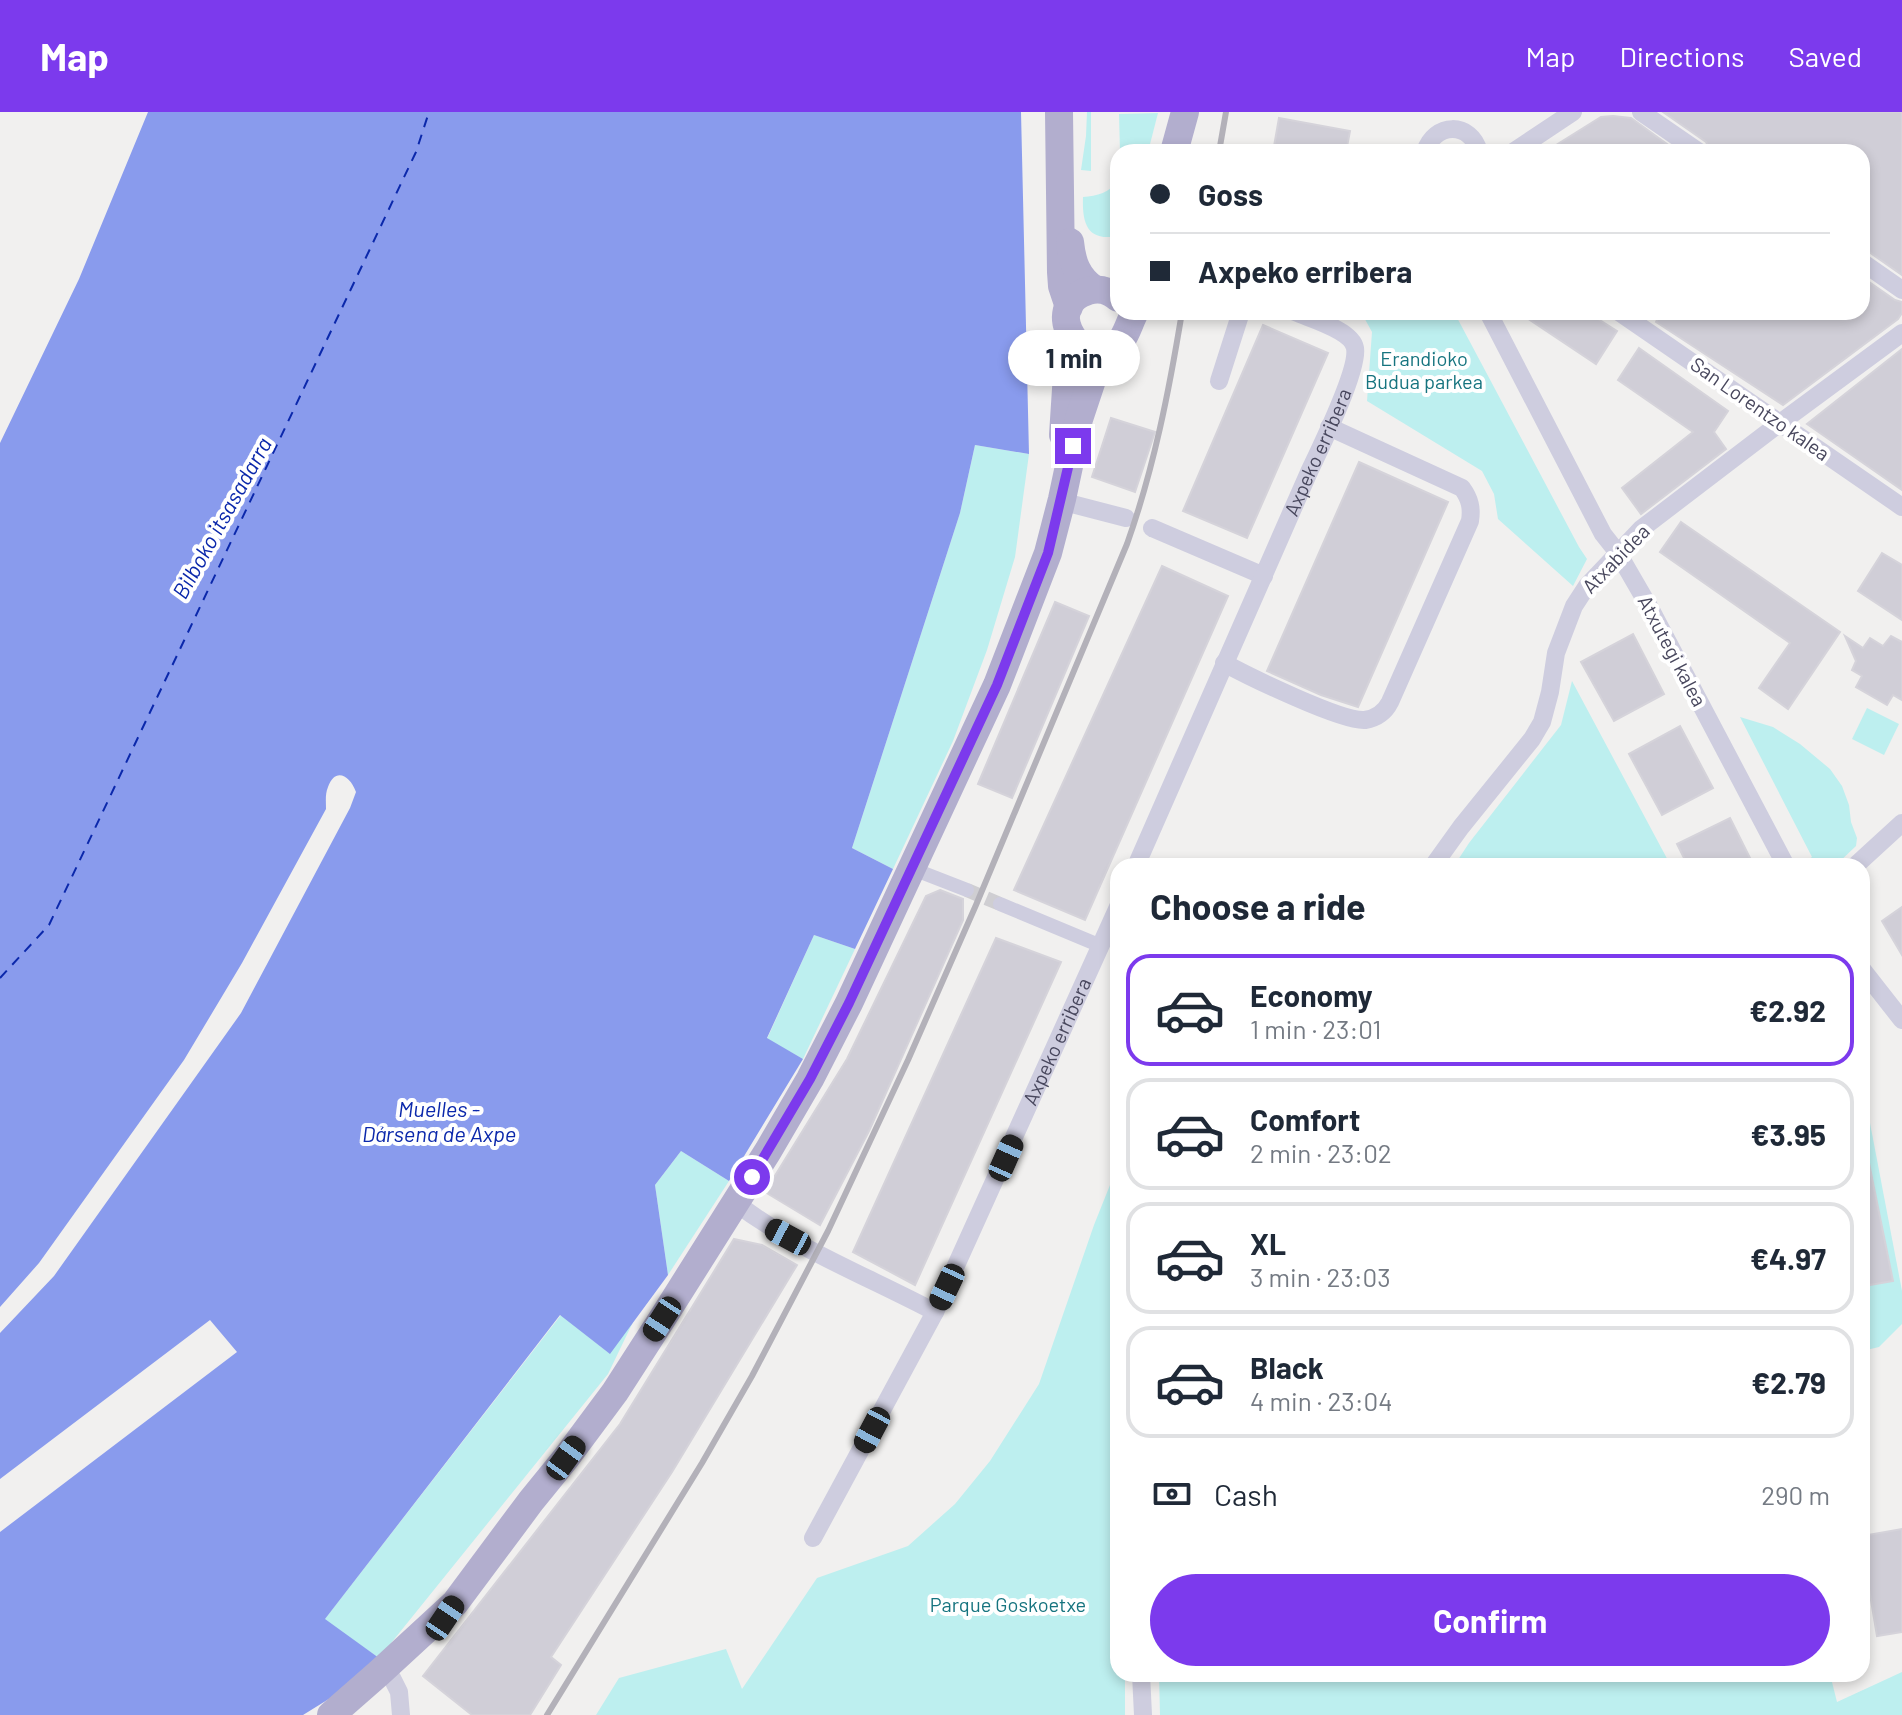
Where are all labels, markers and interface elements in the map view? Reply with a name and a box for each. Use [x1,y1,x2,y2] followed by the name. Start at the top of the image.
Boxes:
[40,33,109,79] text: Map
[1526,39,1575,73] text: Map
[1619,39,1745,73] text: Directions
[1789,39,1862,73] text: Saved
[1198,176,1263,212] text: Goss
[1198,253,1412,289] text: Axpeko erribera
[1007,330,1139,386] callout: 1 min
[1046,342,1102,373] text: 1 min
[1365,346,1483,393] park label: Erandioko Budua parkea
[1687,351,1835,465] street label: San Lorentzo kalea
[1278,385,1356,519] street label: Axpeko erribera
[1055,428,1091,464] route end
[166,432,276,603] water label: Bilboko itsasadarra
[1577,519,1654,598] street label: Atxabidea
[1634,591,1712,710] street label: Atxutegi kalea
[1150,884,1366,927] text: Choose a ride
[1017,974,1095,1109] street label: Axpeko erribera
[1154,974,1226,1046] icon: car
[1250,977,1373,1013] text: Economy
[1749,992,1826,1028] text: €2.92
[1250,1013,1381,1044] text: 1 min · 23:01
[362,1095,516,1146] water label: Muelles - Dársena de Axpe
[1154,1098,1226,1170] icon: car
[1250,1101,1360,1137] text: Comfort
[1751,1116,1826,1152] text: €3.95
[985,1131,1027,1185] car
[1250,1137,1392,1168] text: 2 min · 23:02
[734,1159,770,1195] route start
[761,1215,815,1259] car
[1154,1222,1226,1294] icon: car
[1250,1225,1286,1261] text: XL
[1750,1240,1826,1276] text: €4.97
[926,1260,968,1314] car
[1250,1261,1391,1292] text: 3 min · 23:03
[639,1292,685,1346] car
[1154,1346,1226,1418] icon: car
[1250,1349,1324,1385] text: Black
[1751,1364,1826,1400] text: €2.79
[1250,1385,1393,1416] text: 4 min · 23:04
[850,1403,894,1457] car
[542,1432,590,1484] car
[1150,1472,1194,1516] icon: cash
[1214,1476,1278,1512] text: Cash
[1761,1479,1830,1510] text: 290 m
[1150,1574,1830,1666] button: Confirm
[422,1591,468,1645] car
[930,1592,1086,1616] park label: Parque Goskoetxe

